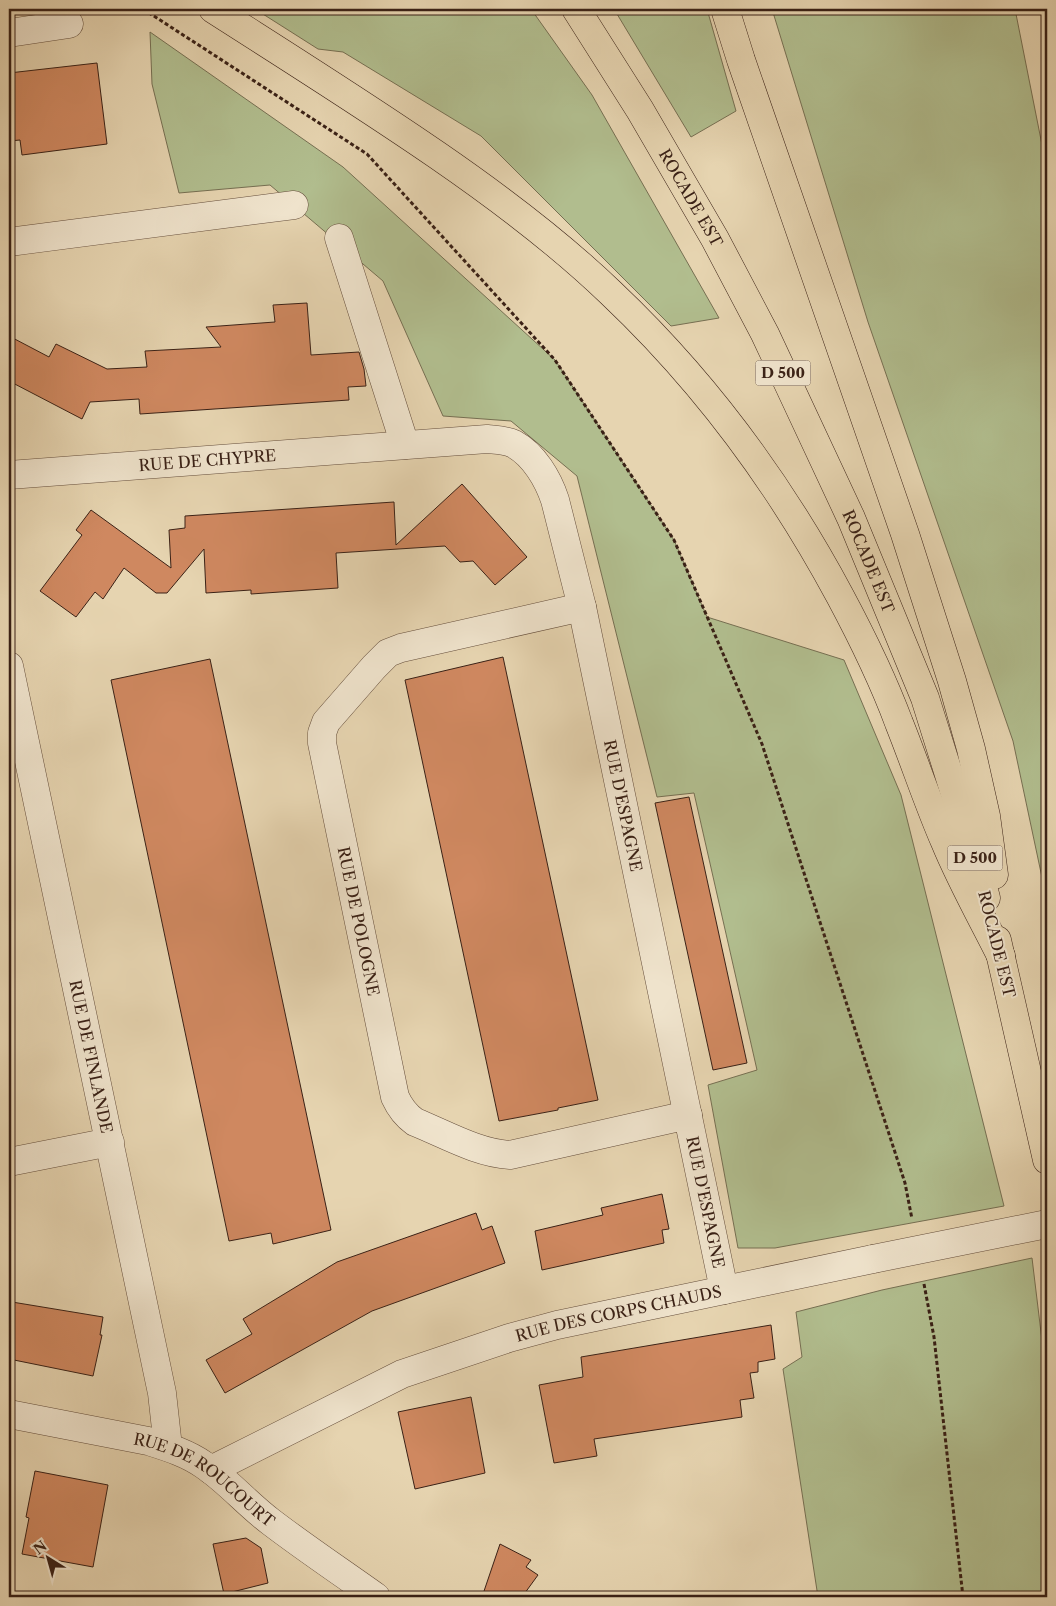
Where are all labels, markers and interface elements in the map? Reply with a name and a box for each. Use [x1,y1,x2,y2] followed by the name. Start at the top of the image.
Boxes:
[655,145,727,250] street label: ROCADE EST
[756,360,810,386] road number: D 500
[138,445,277,475] street label: RUE DE CHYPRE
[838,506,899,616] street label: ROCADE EST
[600,738,647,873] street label: RUE D'ESPAGNE
[334,845,384,998] street label: RUE DE POLOGNE
[948,846,1002,870] road number: D 500
[974,888,1020,1000] street label: ROCADE EST
[65,978,117,1135] street label: RUE DE FINLANDE
[682,1134,729,1270] street label: RUE D'ESPAGNE
[513,1281,723,1346] street label: RUE DES CORPS CHAUDS
[132,1428,279,1531] street label: RUE DE ROUCOURT
[22,1534,72,1584] north arrow
[30,1537,50,1558] text: N

